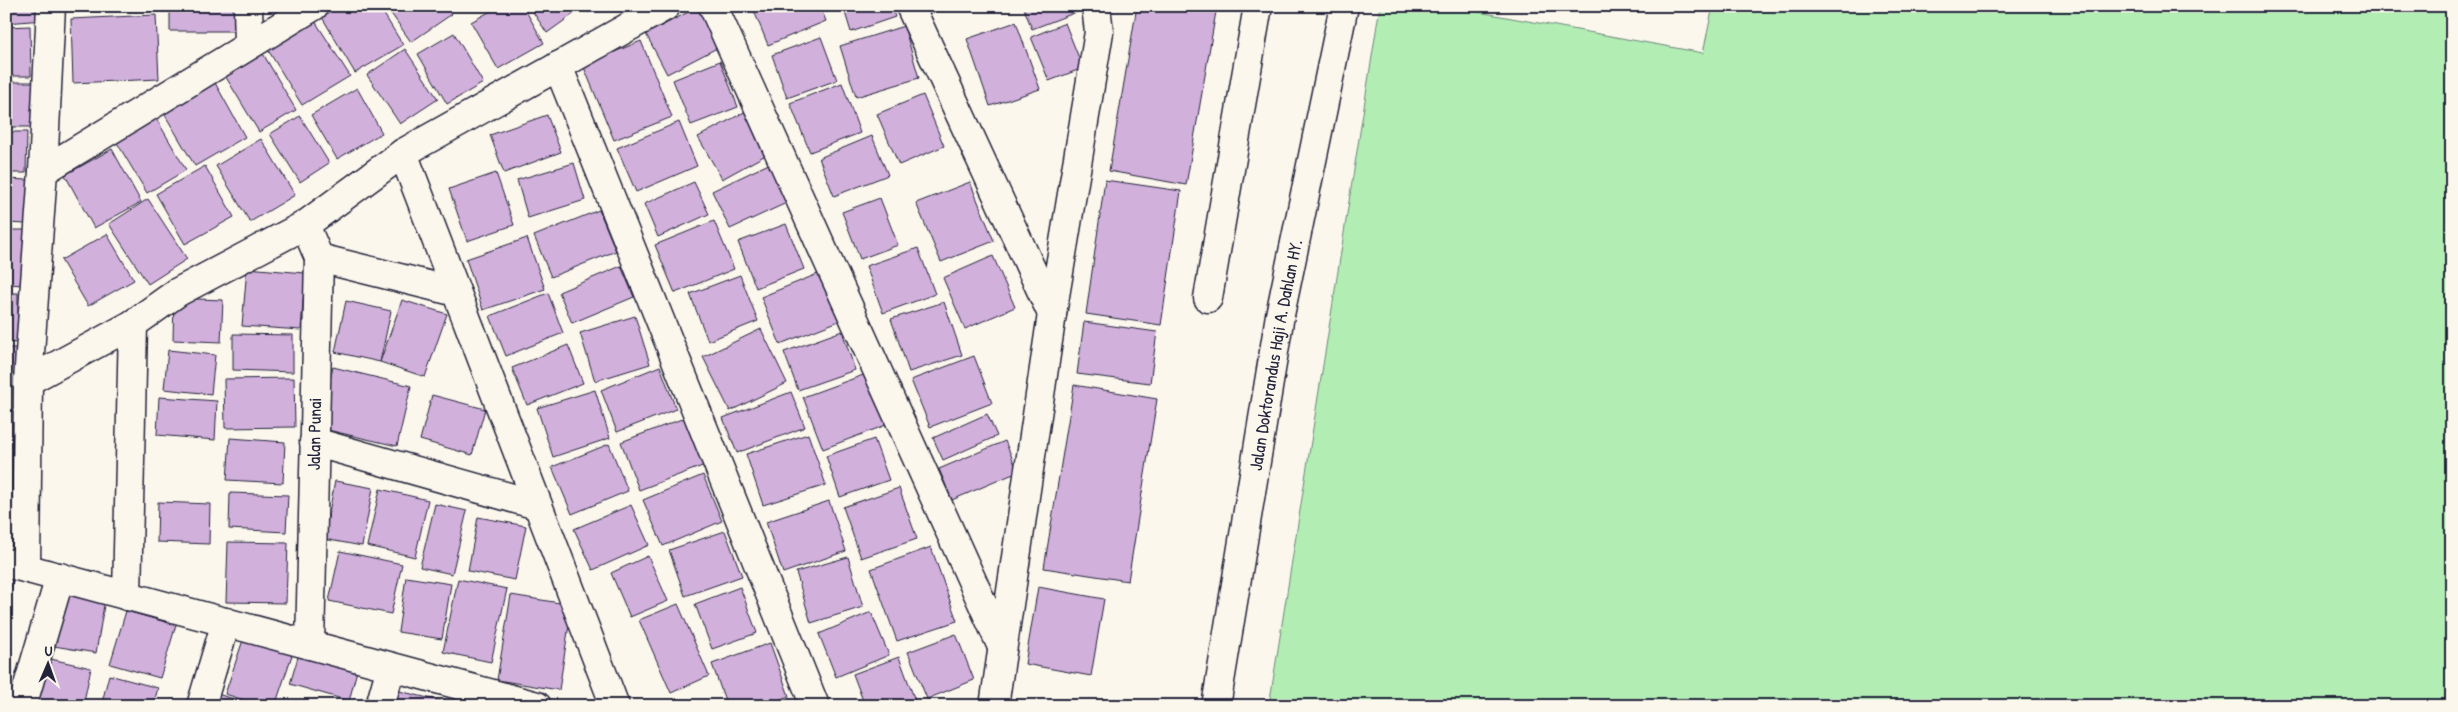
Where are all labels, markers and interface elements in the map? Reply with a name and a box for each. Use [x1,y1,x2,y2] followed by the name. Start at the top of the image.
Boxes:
[1242,237,1308,472] street label: Jalan Doktorandus Haji A. Dahlan HY.
[301,397,327,471] street label: Jalan Punai
[22,640,72,690] north arrow
[44,641,53,660] text: U

